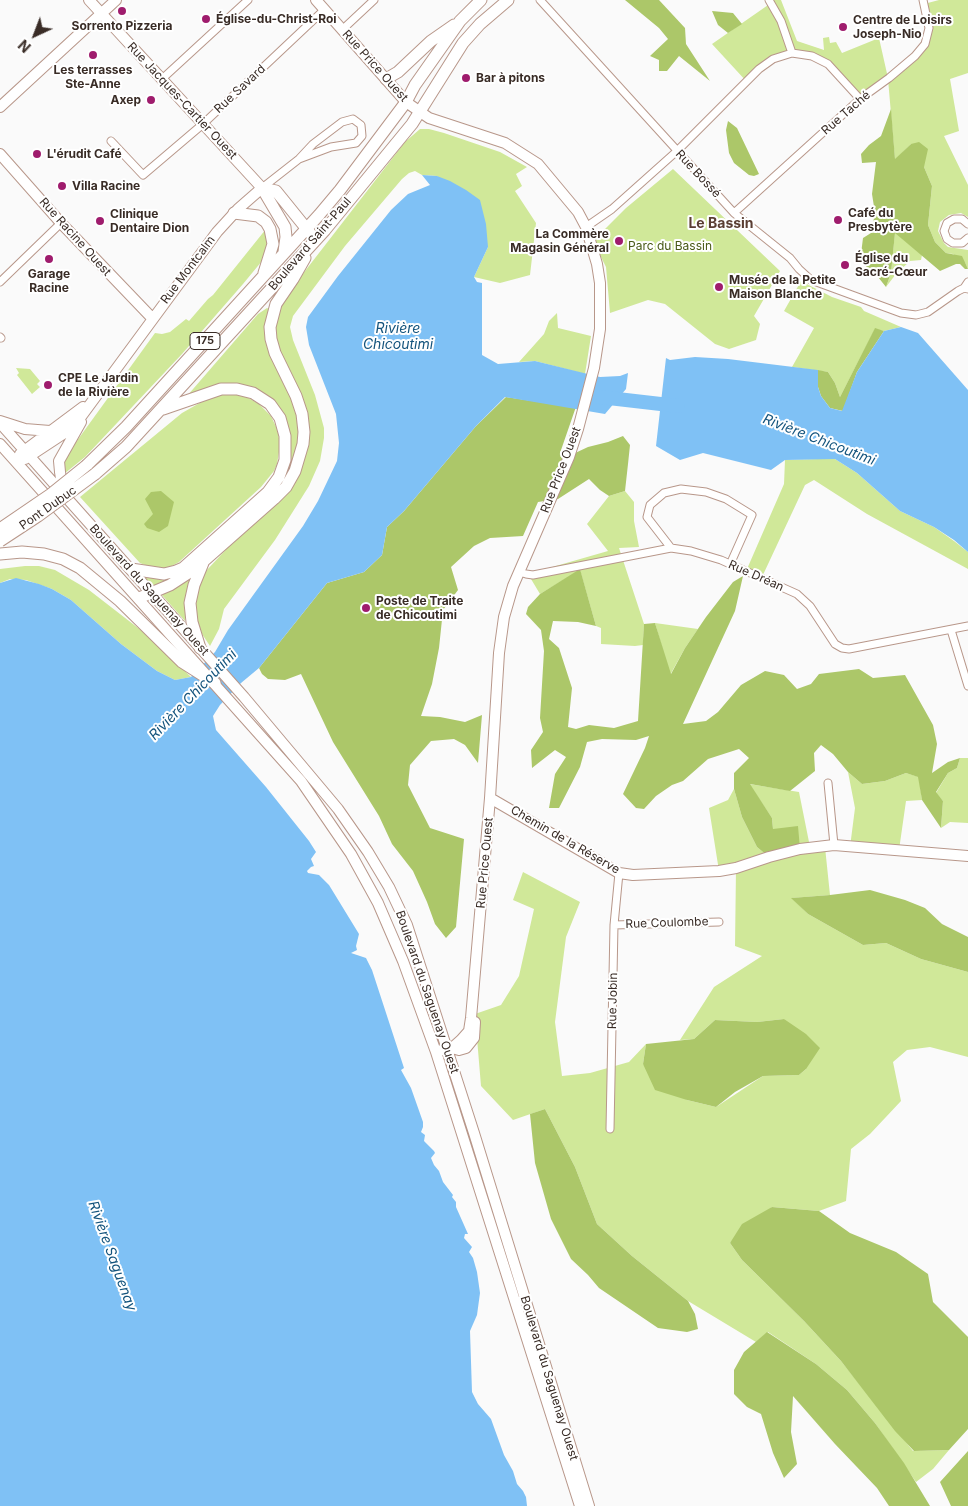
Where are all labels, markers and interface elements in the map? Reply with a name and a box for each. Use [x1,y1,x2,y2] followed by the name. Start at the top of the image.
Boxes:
[116,5,128,17] marker: Sorrento Pizzeria
[10,10,60,60] north arrow
[216,12,337,26] place label: Église-du-Christ-Roi
[200,13,212,25] marker: Église-du-Christ-Roi
[853,13,952,41] place label: Centre de Loisirs Joseph-Nio
[72,19,172,33] place label: Sorrento Pizzeria
[837,21,849,33] marker: Centre de Loisirs Joseph-Nio
[339,27,411,105] street label: Rue Price Ouest
[15,36,34,56] text: N
[124,40,240,162] street label: Rue Jacques-Cartier Ouest
[87,49,99,61] marker: Les terrasses Ste-Anne
[211,62,269,116] street label: Rue Savard
[54,63,132,91] place label: Les terrasses Ste-Anne
[476,71,545,85] place label: Bar à pitons
[460,72,472,84] marker: Bar à pitons
[819,88,873,138] street label: Rue Taché
[111,93,141,107] place label: Axep
[145,94,157,106] marker: Axep
[47,147,122,161] place label: L'érudit Café
[672,147,724,201] street label: Rue Bossé
[31,148,43,160] marker: L'érudit Café
[72,179,140,193] place label: Villa Racine
[56,180,68,192] marker: Villa Racine
[36,195,114,279] street label: Rue Racine Ouest
[266,195,354,293] street label: Boulevard Saint-Paul
[848,206,912,234] place label: Café du Presbytère
[110,207,189,235] place label: Clinique Dentaire Dion
[832,214,844,226] marker: Café du Presbytère
[94,215,106,227] marker: Clinique Dentaire Dion
[688,216,754,232] district label: Le Bassin
[510,227,609,255] place label: La Commère Magasin Général
[158,233,218,307] street label: Rue Montcalm
[613,235,625,247] marker: La Commère Magasin Général
[628,239,712,253] park label: Parc du Bassin
[855,251,927,279] place label: Église du Sacré-Cœur
[43,253,55,265] marker: Garage Racine
[839,259,851,271] marker: Église du Sacré-Cœur
[28,267,70,295] place label: Garage Racine
[729,273,836,301] place label: Musée de la Petite Maison Blanche
[713,281,725,293] marker: Musée de la Petite Maison Blanche
[363,321,433,354] water label: Rivière Chicoutimi
[190,332,220,350] road number: 175
[58,371,138,399] place label: CPE Le Jardin de la Rivière
[42,379,54,391] marker: CPE Le Jardin de la Rivière
[760,411,878,469] water label: Rivière Chicoutimi
[538,425,584,515] street label: Rue Price Ouest
[17,483,79,533] street label: Pont Dubuc
[86,522,212,658] street label: Boulevard du Saguenay Ouest
[726,557,786,595] street label: Rue Dréan
[376,594,463,622] place label: Poste de Traite de Chicoutimi
[360,602,372,614] marker: Poste de Traite de Chicoutimi
[146,646,240,744] water label: Rivière Chicoutimi
[508,803,622,877] street label: Chemin de la Réserve
[474,817,496,909] street label: Rue Price Ouest
[392,909,462,1075] street label: Boulevard du Saguenay Ouest
[625,914,709,932] street label: Rue Coulombe
[605,973,621,1029] street label: Rue Jobin
[84,1199,140,1313] water label: Rivière Saguenay
[517,1294,581,1462] street label: Boulevard du Saguenay Ouest

